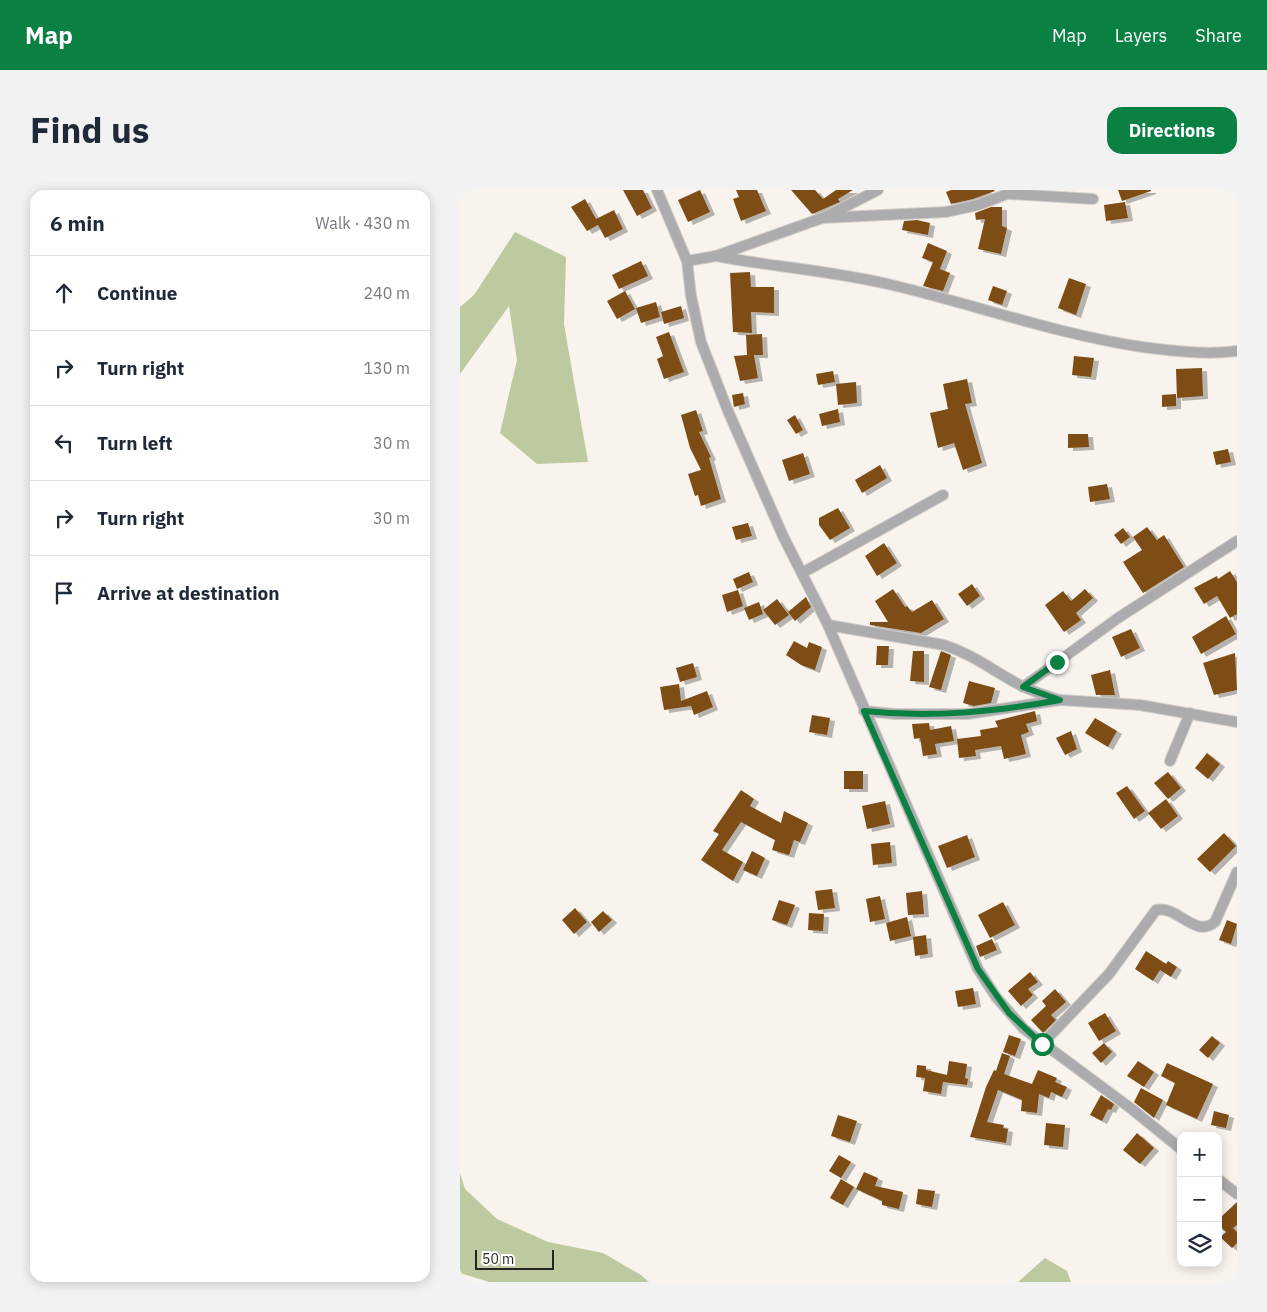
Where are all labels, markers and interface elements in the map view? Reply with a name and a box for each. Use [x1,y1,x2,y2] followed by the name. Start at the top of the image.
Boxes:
[25,19,73,51] text: Map
[1052,24,1087,47] text: Map
[1115,24,1167,47] text: Layers
[1195,24,1242,47] text: Share
[30,107,149,153] text: Find us
[1107,107,1237,154] button: Directions
[50,209,105,237] text: 6 min
[315,213,410,233] text: Walk · 430 m
[50,279,78,307] icon: ahead
[97,281,177,305] text: Continue
[363,283,410,303] text: 240 m
[50,354,78,382] icon: right
[97,356,184,380] text: Turn right
[363,358,410,378] text: 130 m
[50,429,78,457] icon: left
[97,431,173,455] text: Turn left
[373,433,410,453] text: 30 m
[50,504,78,532] icon: right
[97,506,184,530] text: Turn right
[373,508,410,528] text: 30 m
[50,579,78,607] icon: arrive
[97,581,280,605] text: Arrive at destination
[1046,651,1069,674] route end
[1031,1033,1054,1056] route start
[1177,1132,1222,1267] map controls
[1177,1132,1222,1177] button: +
[1177,1177,1222,1222] button: −
[1177,1222,1222,1267] button: layers
[475,1247,554,1270] scale bar
[482,1250,514,1268] text: 50 m

